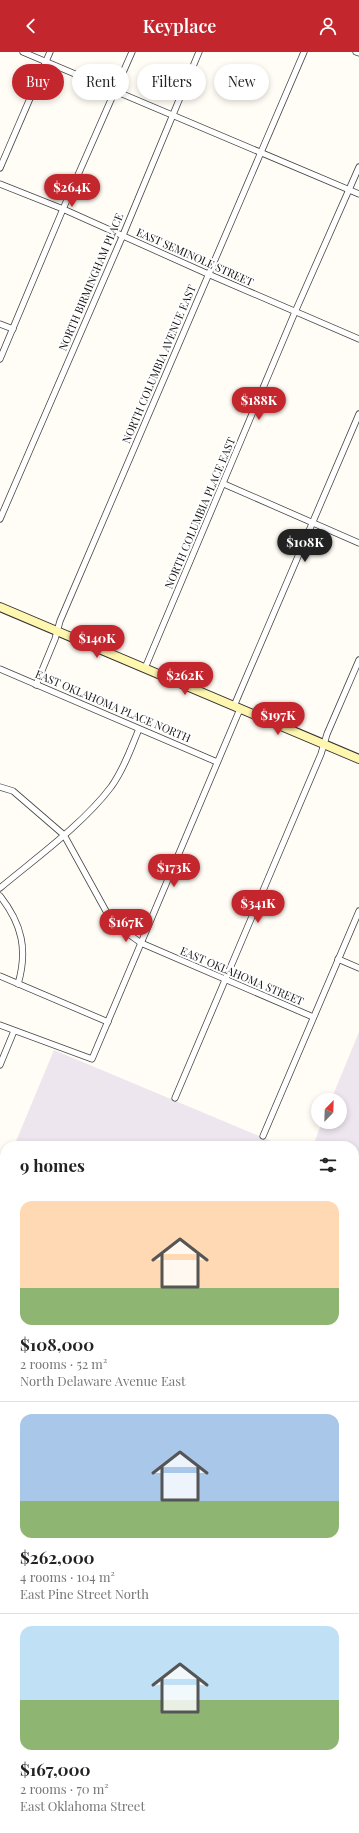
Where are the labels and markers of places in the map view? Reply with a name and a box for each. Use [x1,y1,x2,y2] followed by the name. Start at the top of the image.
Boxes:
[44,174,100,208] pin: $264K
[231,387,287,421] pin: $188K
[277,529,333,563] pin: $108K
[69,625,125,659] pin: $140K
[157,662,213,696] pin: $262K
[250,702,306,736] pin: $197K
[146,854,202,888] pin: $173K
[230,890,286,924] pin: $341K
[98,909,154,943] pin: $167K

